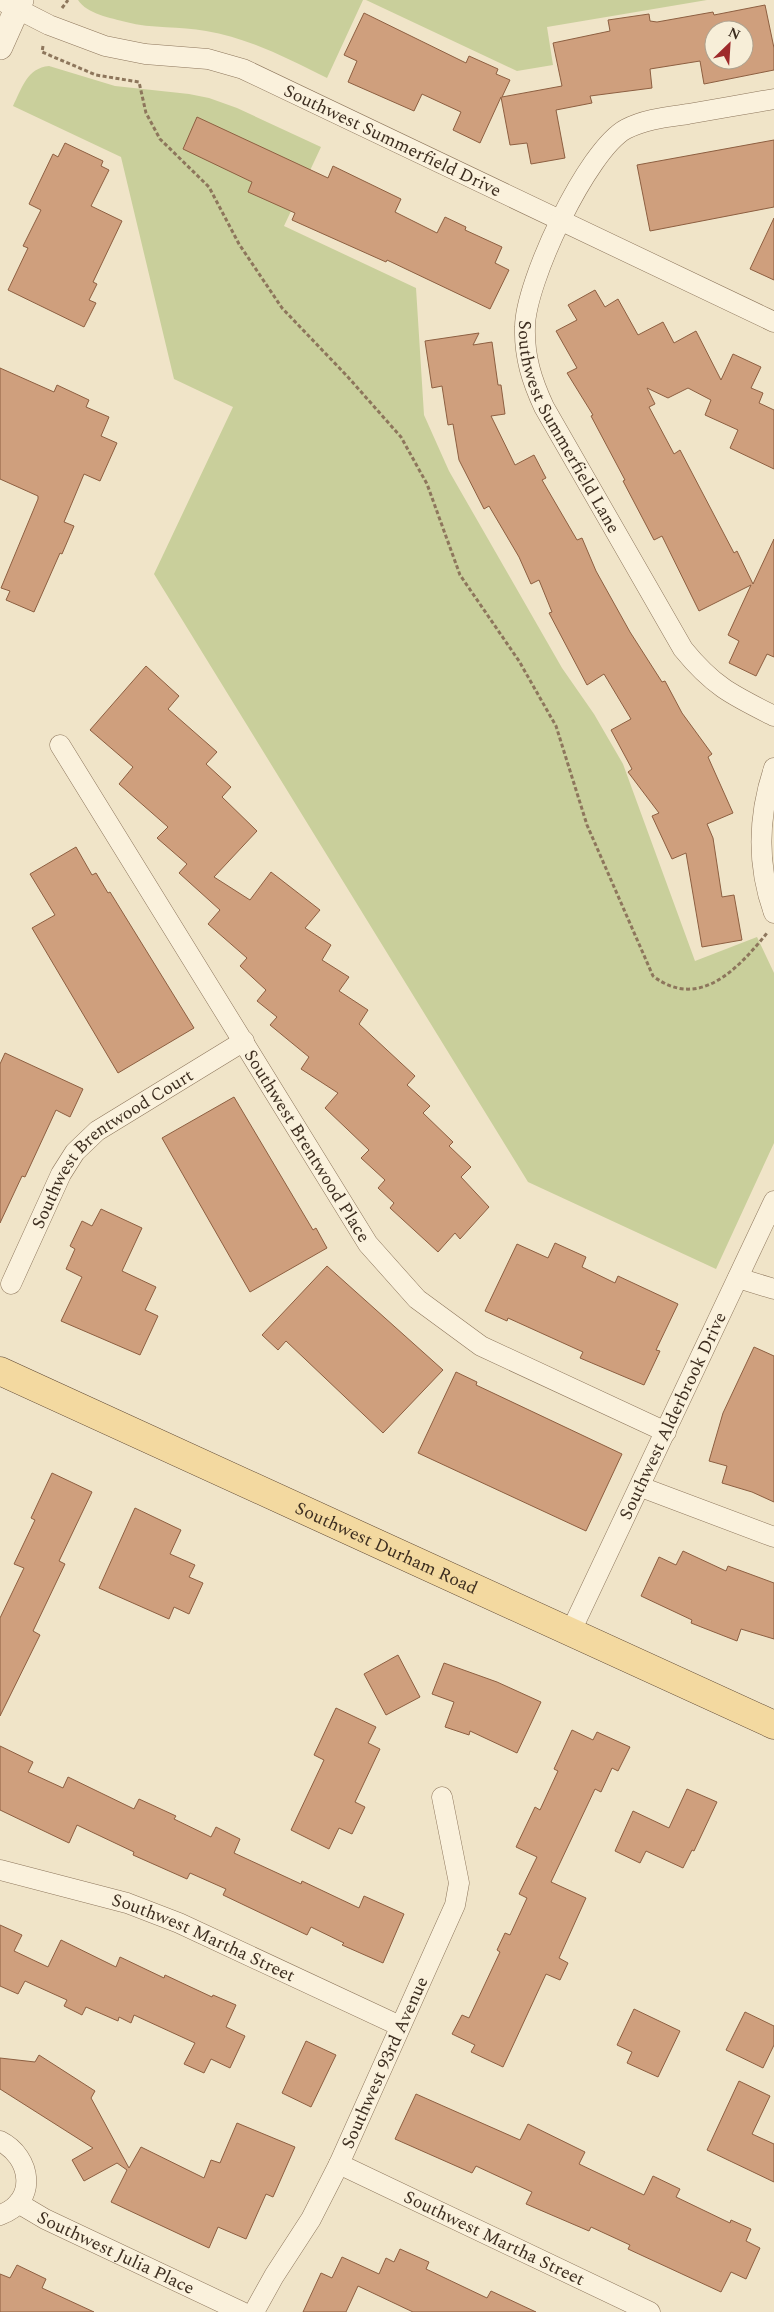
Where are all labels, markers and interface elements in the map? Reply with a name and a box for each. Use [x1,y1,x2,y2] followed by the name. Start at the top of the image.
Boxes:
[704,20,754,70] north arrow
[725,22,744,46] text: N
[279,77,506,204] street label: Southwest Summerfield Drive
[511,320,627,539] street label: Southwest Summerfield Lane
[237,1044,377,1248] street label: Southwest Brentwood Place
[25,1062,199,1233] street label: Southwest Brentwood Court
[612,1307,734,1524] street label: Southwest Alderbrook Drive
[291,1495,482,1602] street label: Southwest Durham Road
[109,1887,300,1989] street label: Southwest Martha Street
[334,1972,435,2153] street label: Southwest 93rd Avenue
[399,2184,589,2293] street label: Southwest Martha Street
[32,2204,199,2302] street label: Southwest Julia Place

